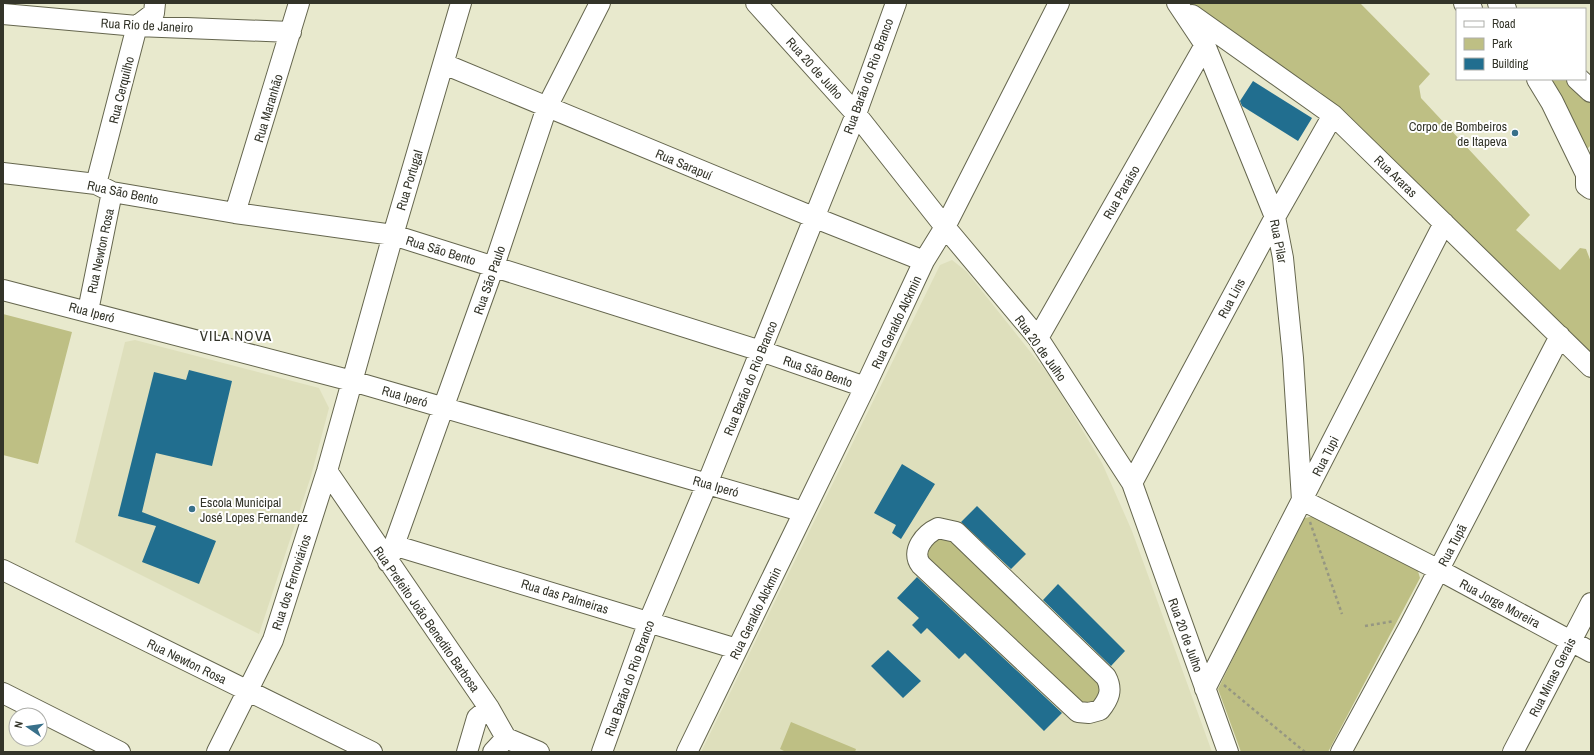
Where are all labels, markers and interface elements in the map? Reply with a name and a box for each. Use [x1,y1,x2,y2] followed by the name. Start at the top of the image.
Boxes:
[1456,8,1586,80] legend
[100,15,194,36] street label: Rua Rio de Janeiro
[840,16,897,136] street label: Rua Barão do Rio Branco
[1492,16,1516,32] text: Road
[782,34,847,103] street label: Rua 20 de Julho
[1492,36,1512,52] text: Park
[105,55,138,126] street label: Rua Cerquilho
[1492,56,1529,72] text: Building
[250,72,287,144] street label: Rua Maranhão
[1409,118,1507,150] place label: Corpo de Bombeiros de Itapeva
[1510,128,1520,138] marker: Corpo de Bombeiros de Itapeva
[653,145,716,184] street label: Rua Sarapuí
[392,148,427,212] street label: Rua Portugal
[1371,152,1421,201] street label: Rua Araras
[1099,162,1144,222] street label: Rua Paraíso
[86,177,160,208] street label: Rua São Bento
[83,207,118,295] street label: Rua Newton Rosa
[1266,218,1291,265] street label: Rua Pilar
[404,232,478,269] street label: Rua São Bento
[470,243,509,317] street label: Rua São Paulo
[867,273,925,371] street label: Rua Geraldo Alckmin
[1214,275,1249,321] street label: Rua Lins
[67,298,117,327] street label: Rua Iperó
[1011,312,1070,385] street label: Rua 20 de Julho
[720,318,781,438] street label: Rua Barão do Rio Branco
[200,325,272,346] district label: VILA NOVA
[781,352,855,391] street label: Rua São Bento
[380,382,430,411] street label: Rua Iperó
[1308,433,1343,479] street label: Rua Tupi
[691,472,741,501] street label: Rua Iperó
[200,494,308,526] place label: Escola Municipal José Lopes Fernandez
[187,504,197,514] marker: Escola Municipal José Lopes Fernandez
[1434,521,1471,569] street label: Rua Tupã
[268,532,315,632] street label: Rua dos Ferroviários
[370,543,484,696] street label: Rua Prefeito João Benedito Barbosa
[726,564,785,662] street label: Rua Geraldo Alckmin
[519,575,611,618] street label: Rua das Palmeiras
[1457,575,1543,632] street label: Rua Jorge Moreira
[1164,596,1207,675] street label: Rua 20 de Julho
[601,618,658,738] street label: Rua Barão do Rio Branco
[144,635,229,688] street label: Rua Newton Rosa
[1525,635,1580,720] street label: Rua Minas Gerais
[8,707,48,747] north arrow
[11,720,26,729] text: N

